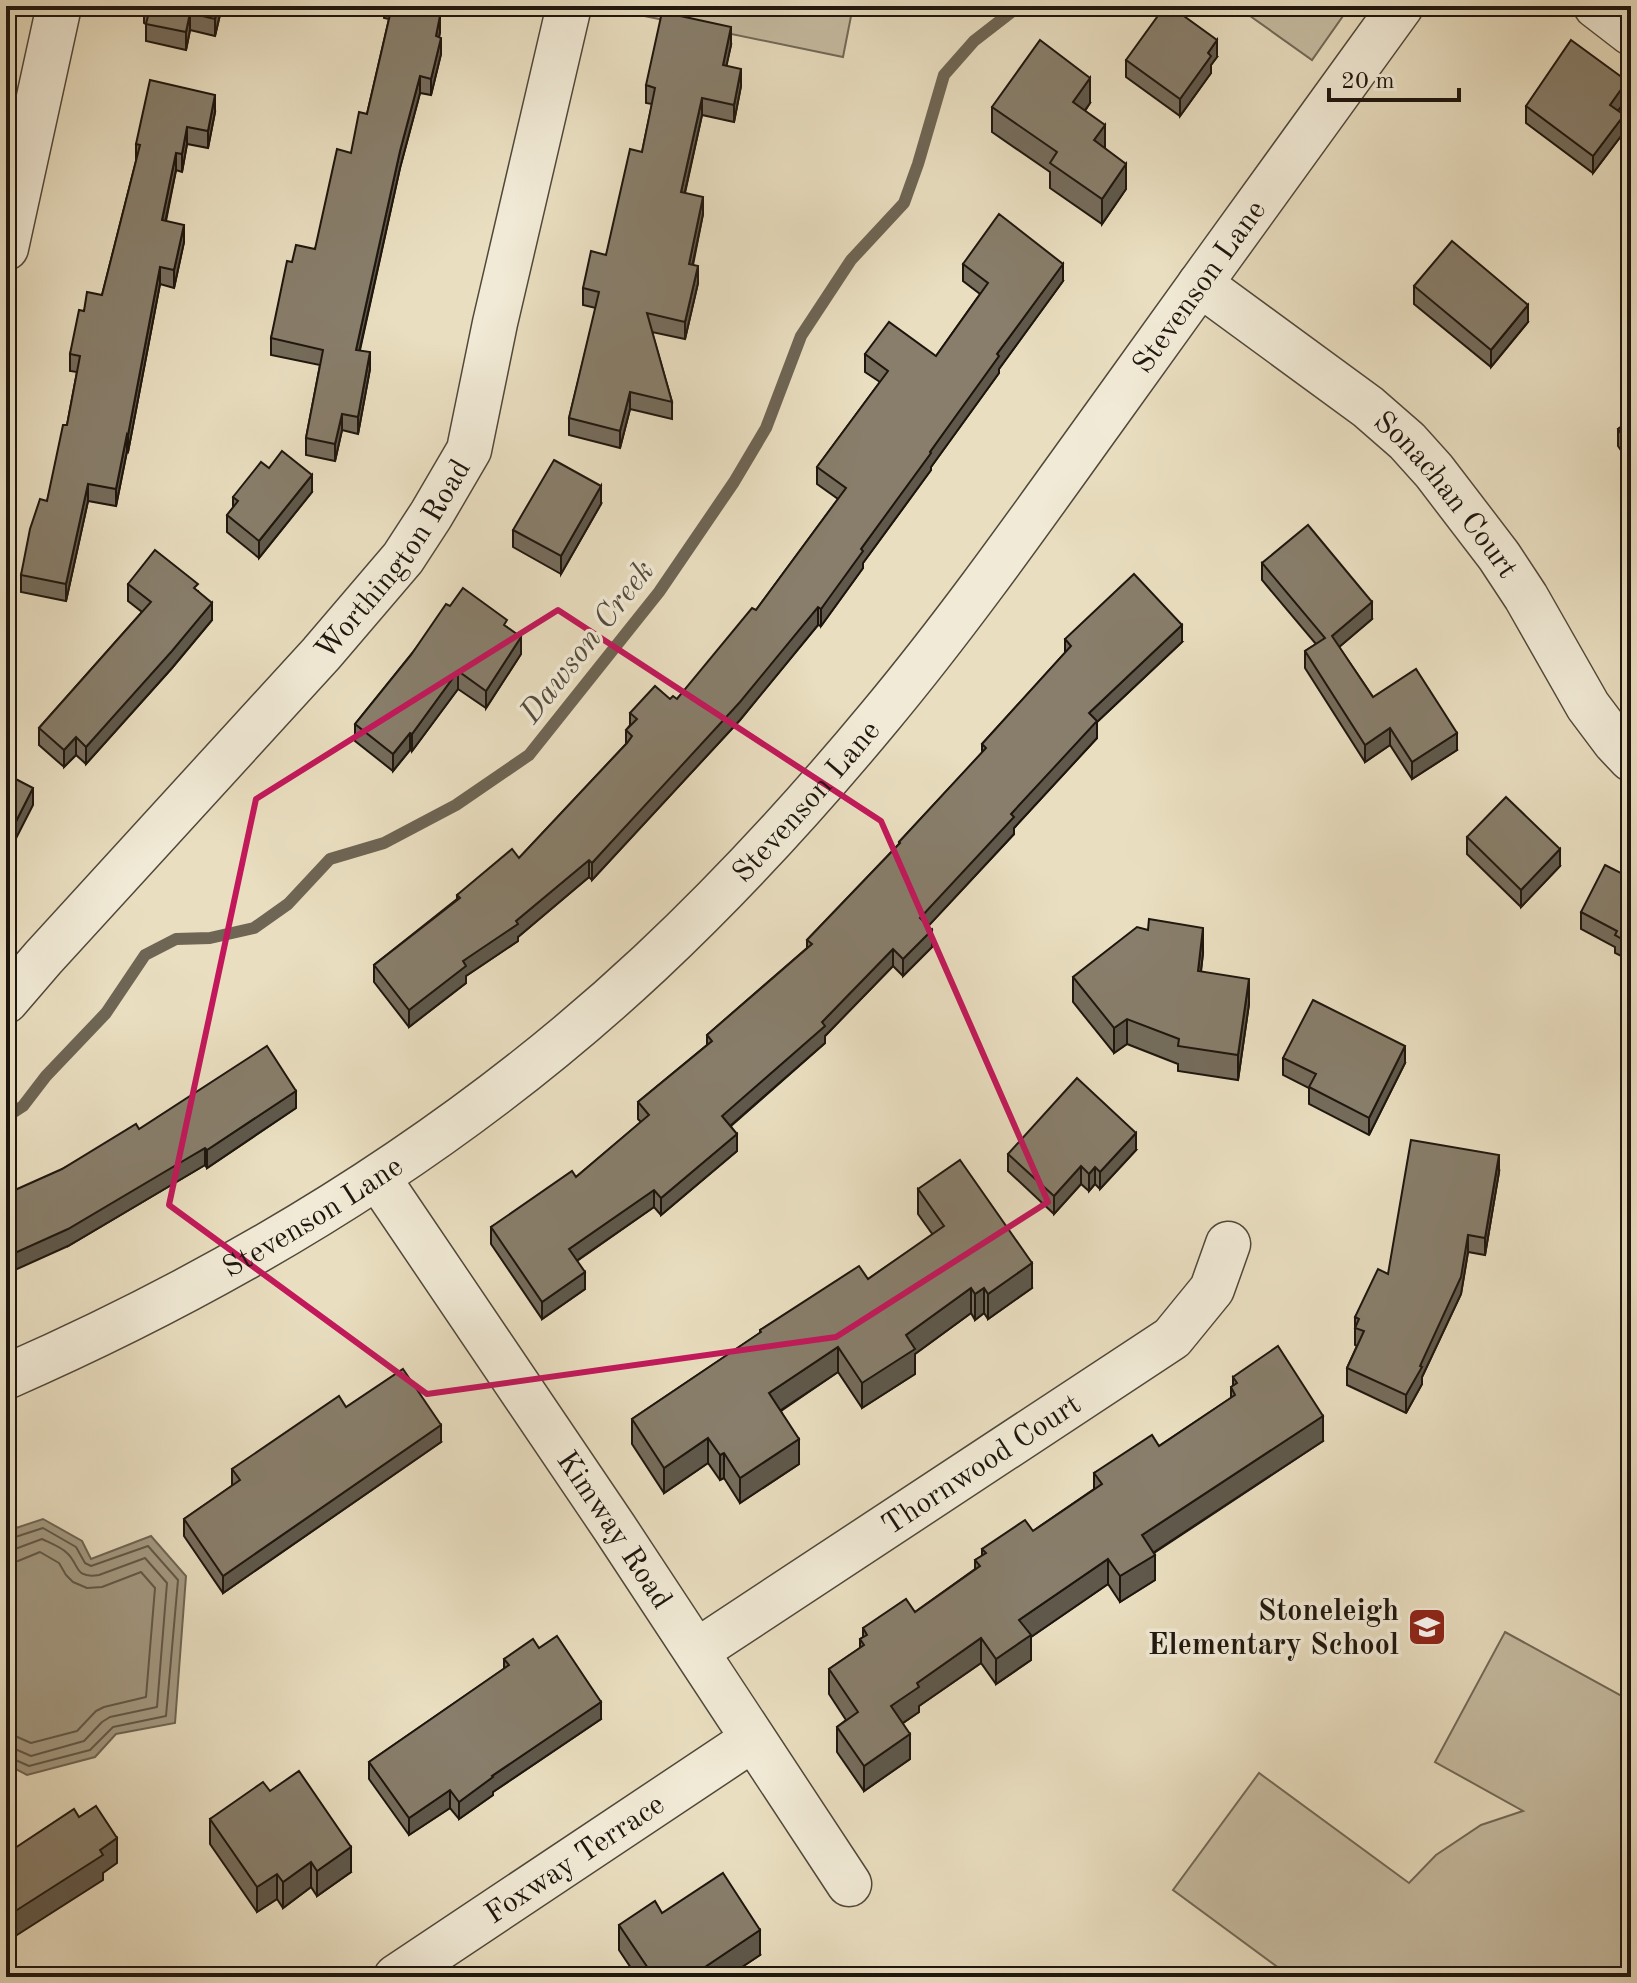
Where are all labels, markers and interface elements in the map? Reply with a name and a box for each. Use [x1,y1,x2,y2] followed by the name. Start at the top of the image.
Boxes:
[1329,52,1459,102] scale bar
[1341,70,1395,94] text: 20 m
[1128,196,1272,379] street label: Stevenson Lane
[1368,407,1522,584] street label: Sonachan Court
[310,455,477,666] street label: Worthington Road
[515,556,662,731] water label: Dawson Creek
[728,716,886,889] street label: Stevenson Lane
[218,1152,409,1284] street label: Stevenson Lane
[877,1390,1087,1542] street label: Thornwood Court
[550,1446,677,1615] street label: Kimway Road
[1148,1597,1399,1661] place label: Stoneleigh Elementary School
[1406,1606,1448,1648] school or university icon: Stoneleigh Elementary School
[480,1790,670,1930] street label: Foxway Terrace

